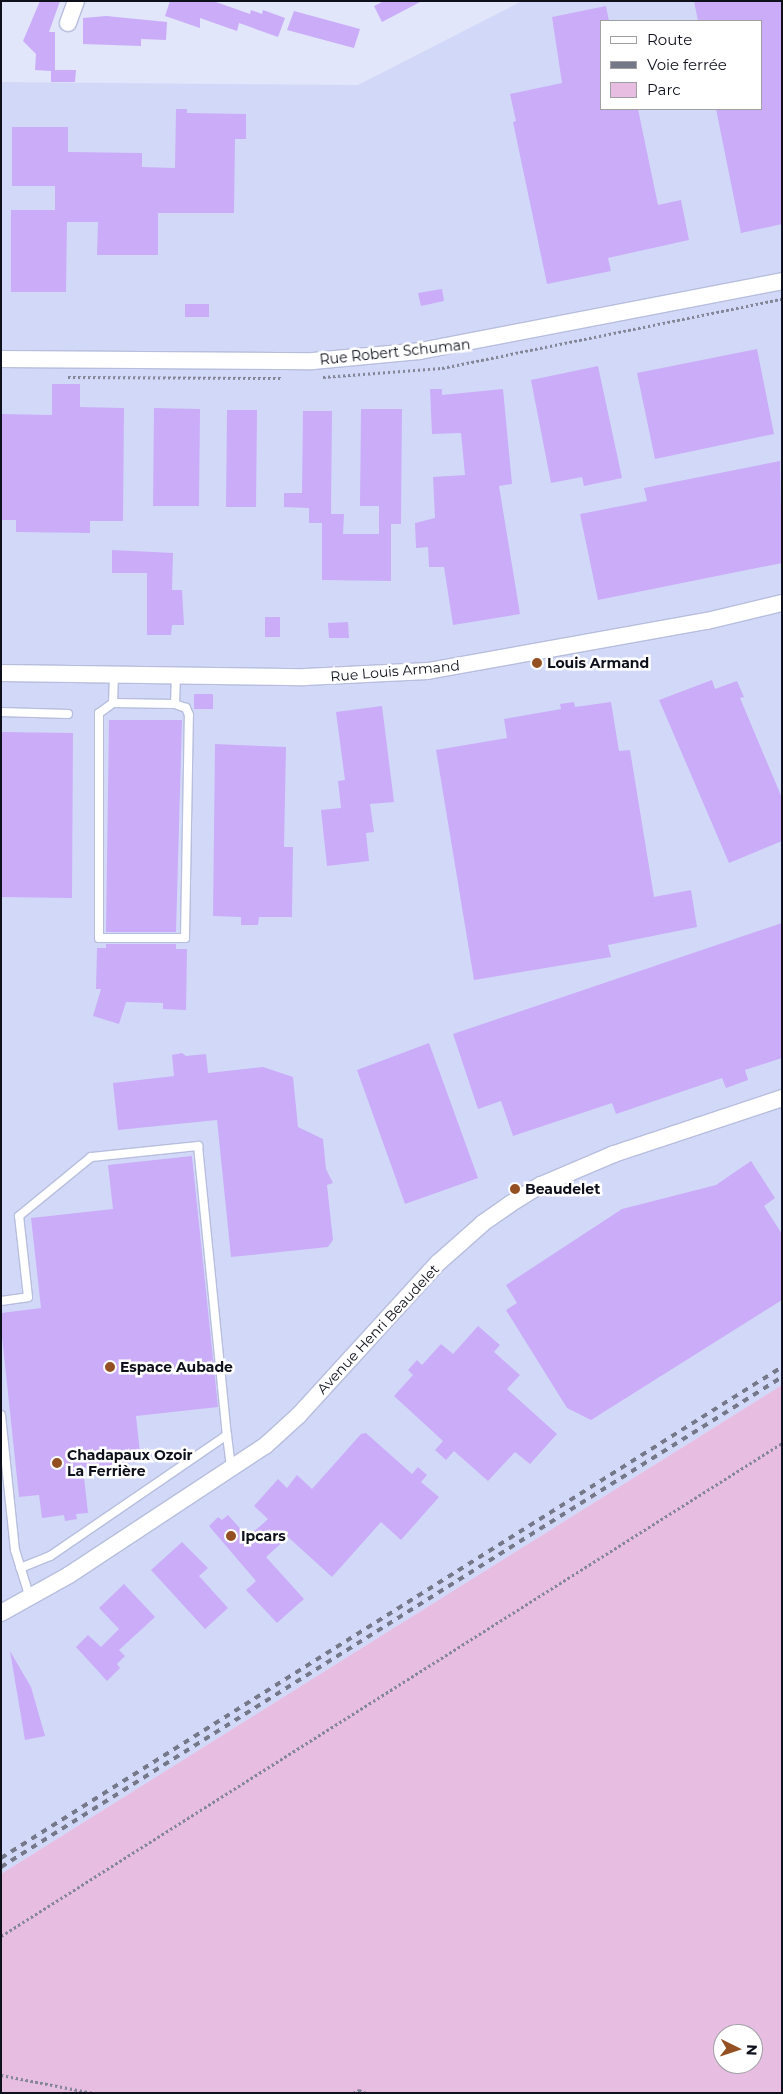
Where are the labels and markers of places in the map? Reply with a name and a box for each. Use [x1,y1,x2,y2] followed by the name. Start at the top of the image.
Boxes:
[547,655,649,671] place label: Louis Armand
[531,657,543,669] marker: Louis Armand
[525,1181,600,1197] place label: Beaudelet
[509,1183,521,1195] marker: Beaudelet
[120,1359,233,1375] place label: Espace Aubade
[104,1361,116,1373] marker: Espace Aubade
[67,1447,193,1480] place label: Chadapaux Ozoir La Ferrière
[51,1457,63,1469] marker: Chadapaux Ozoir La Ferrière
[241,1528,286,1544] place label: Ipcars
[225,1530,237,1542] marker: Ipcars

